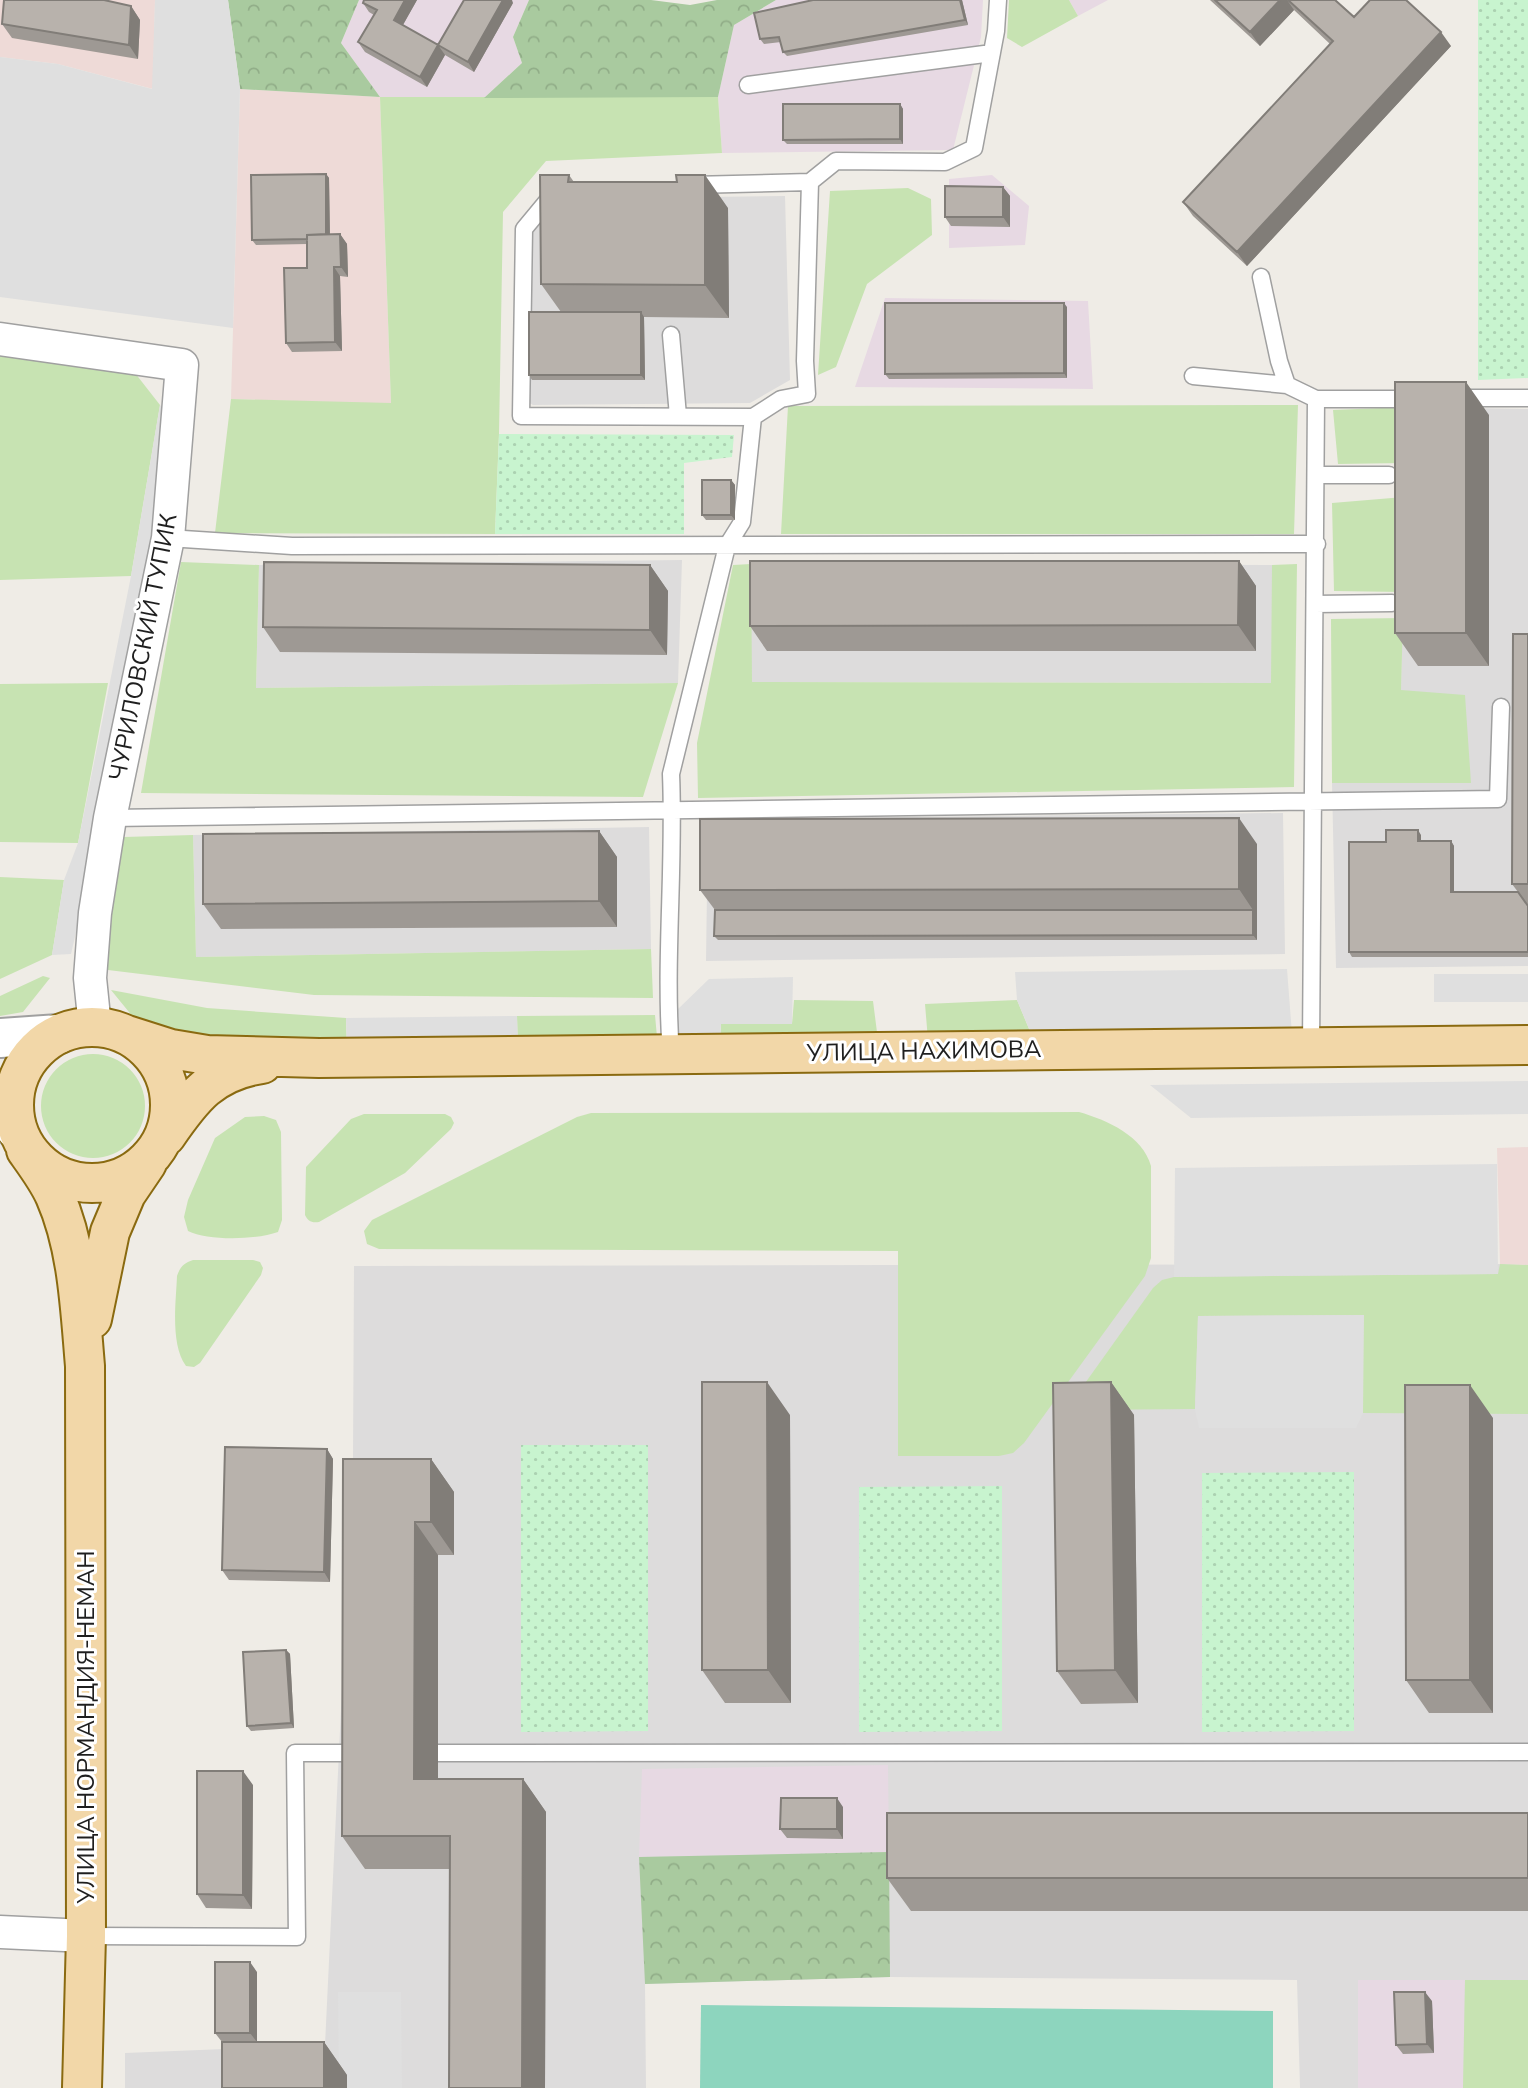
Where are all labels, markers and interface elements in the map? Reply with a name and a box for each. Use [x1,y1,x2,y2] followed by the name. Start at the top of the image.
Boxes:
[101,510,185,783] street label: ЧУРИЛОВСКИЙ ТУПИК
[805,1033,1042,1069] street label: УЛИЦА НАХИМОВА
[70,1551,102,1905] street label: УЛИЦА НОРМАНДИЯ-НЕМАН

